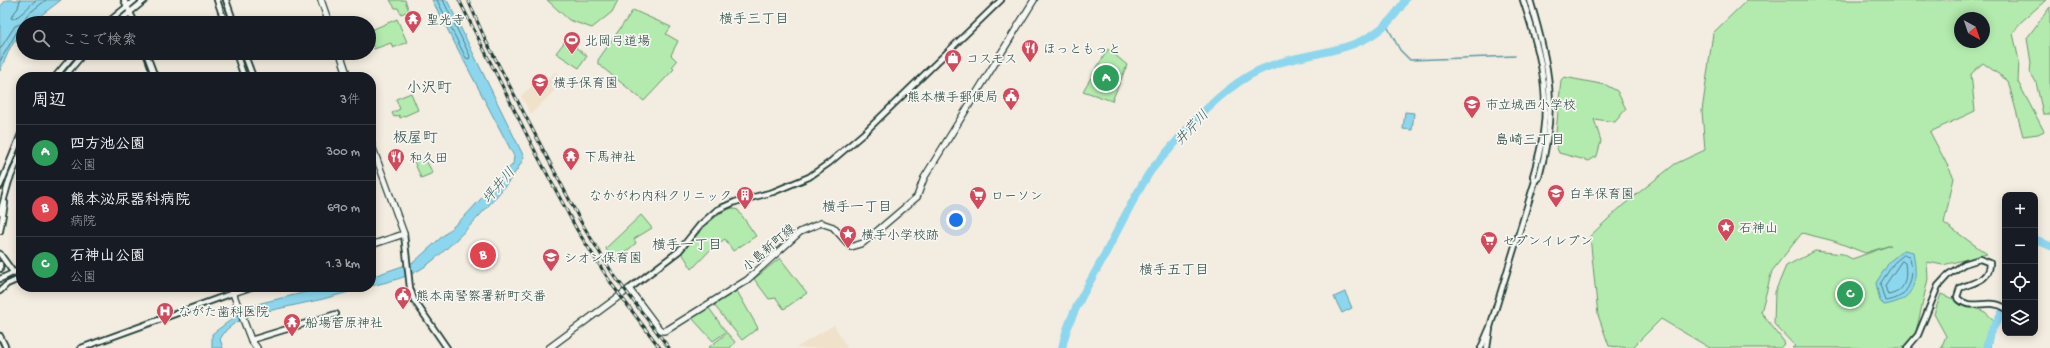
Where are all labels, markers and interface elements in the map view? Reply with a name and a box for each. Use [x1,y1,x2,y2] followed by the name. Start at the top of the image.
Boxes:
[403,9,423,34] temple icon: 聖光寺
[719,12,789,29] district label: 横手三丁目
[1954,12,1990,48] north arrow
[426,13,465,29] place label: 聖光寺
[16,16,376,60] search box
[30,27,52,49] icon: search
[562,30,582,55] sports icon: 北岡弓道場
[62,32,137,50] text: ここで検索
[585,34,650,50] place label: 北岡弓道場
[1020,38,1040,63] restaurant icon: ほっともっと
[1043,43,1121,58] place label: ほっともっと
[943,48,963,73] shop icon: コスモス
[966,53,1017,68] place label: コスモス
[1093,63,1119,93] pin: A
[530,72,550,97] school or university icon: 横手保育園
[553,76,618,92] place label: 横手保育園
[406,80,452,98] district label: 小沢町
[1001,86,1021,111] public building icon: 熊本横手郵便局
[907,90,998,106] place label: 熊本横手郵便局
[32,92,66,112] text: 周辺
[340,93,360,108] text: 3件
[1462,94,1482,119] school or university icon: 市立城西小学校
[1485,99,1576,114] place label: 市立城西小学校
[1172,107,1213,150] water label: 井芹川
[392,130,438,148] district label: 板屋町
[1495,133,1565,150] district label: 島崎三丁目
[70,136,145,154] text: 四方池公園
[41,145,49,160] text: A
[326,145,360,160] text: 300 m
[561,146,581,171] temple icon: 下馬神社
[386,147,406,172] restaurant icon: 和久田
[584,151,636,166] place label: 下馬神社
[409,152,448,167] place label: 和久田
[70,159,96,174] text: 公園
[479,164,520,208] water label: 坪井川
[1546,183,1566,208] school or university icon: 白羊保育園
[735,185,755,210] building icon: なかがわ内科クリニック
[968,185,988,210] supermarket icon: ローソン
[1569,187,1634,203] place label: 白羊保育園
[589,190,732,205] place label: なかがわ内科クリニック
[991,190,1043,205] place label: ローソン
[70,192,190,210] text: 熊本泌尿器科病院
[2002,192,2038,336] map controls
[2002,192,2038,228] button: +
[822,200,892,217] district label: 横手一丁目
[42,201,48,216] text: B
[327,201,360,216] text: 690 m
[946,210,966,230] your location
[70,215,96,230] text: 病院
[1716,217,1736,242] place icon: 石神山
[740,221,800,276] street label: 小島新町線
[1739,222,1778,237] place label: 石神山
[838,224,858,249] place icon: 横手小学校跡
[2002,228,2038,264] button: −
[861,229,939,244] place label: 横手小学校跡
[1479,230,1499,255] supermarket icon: セブンイレブン
[1502,235,1593,250] place label: セブンイレブン
[652,238,722,255] district label: 横手一丁目
[470,240,496,270] pin: B
[541,247,561,272] school or university icon: シオン保育園
[70,248,145,266] text: 石神山公園
[564,251,642,267] place label: シオン保育園
[41,257,49,272] text: C
[326,257,360,272] text: 1.3 km
[1139,263,1209,280] district label: 横手五丁目
[2002,264,2038,300] button: locate
[70,271,96,286] text: 公園
[1837,279,1863,309] pin: C
[393,285,413,310] public building icon: 熊本南警察署新町交番
[416,289,546,305] place label: 熊本南警察署新町交番
[2002,300,2038,336] button: layers
[155,301,175,326] hospital icon: ながた歯科医院
[178,305,269,321] place label: ながた歯科医院
[282,312,302,337] temple icon: 船場菅原神社
[305,316,383,332] place label: 船場菅原神社

